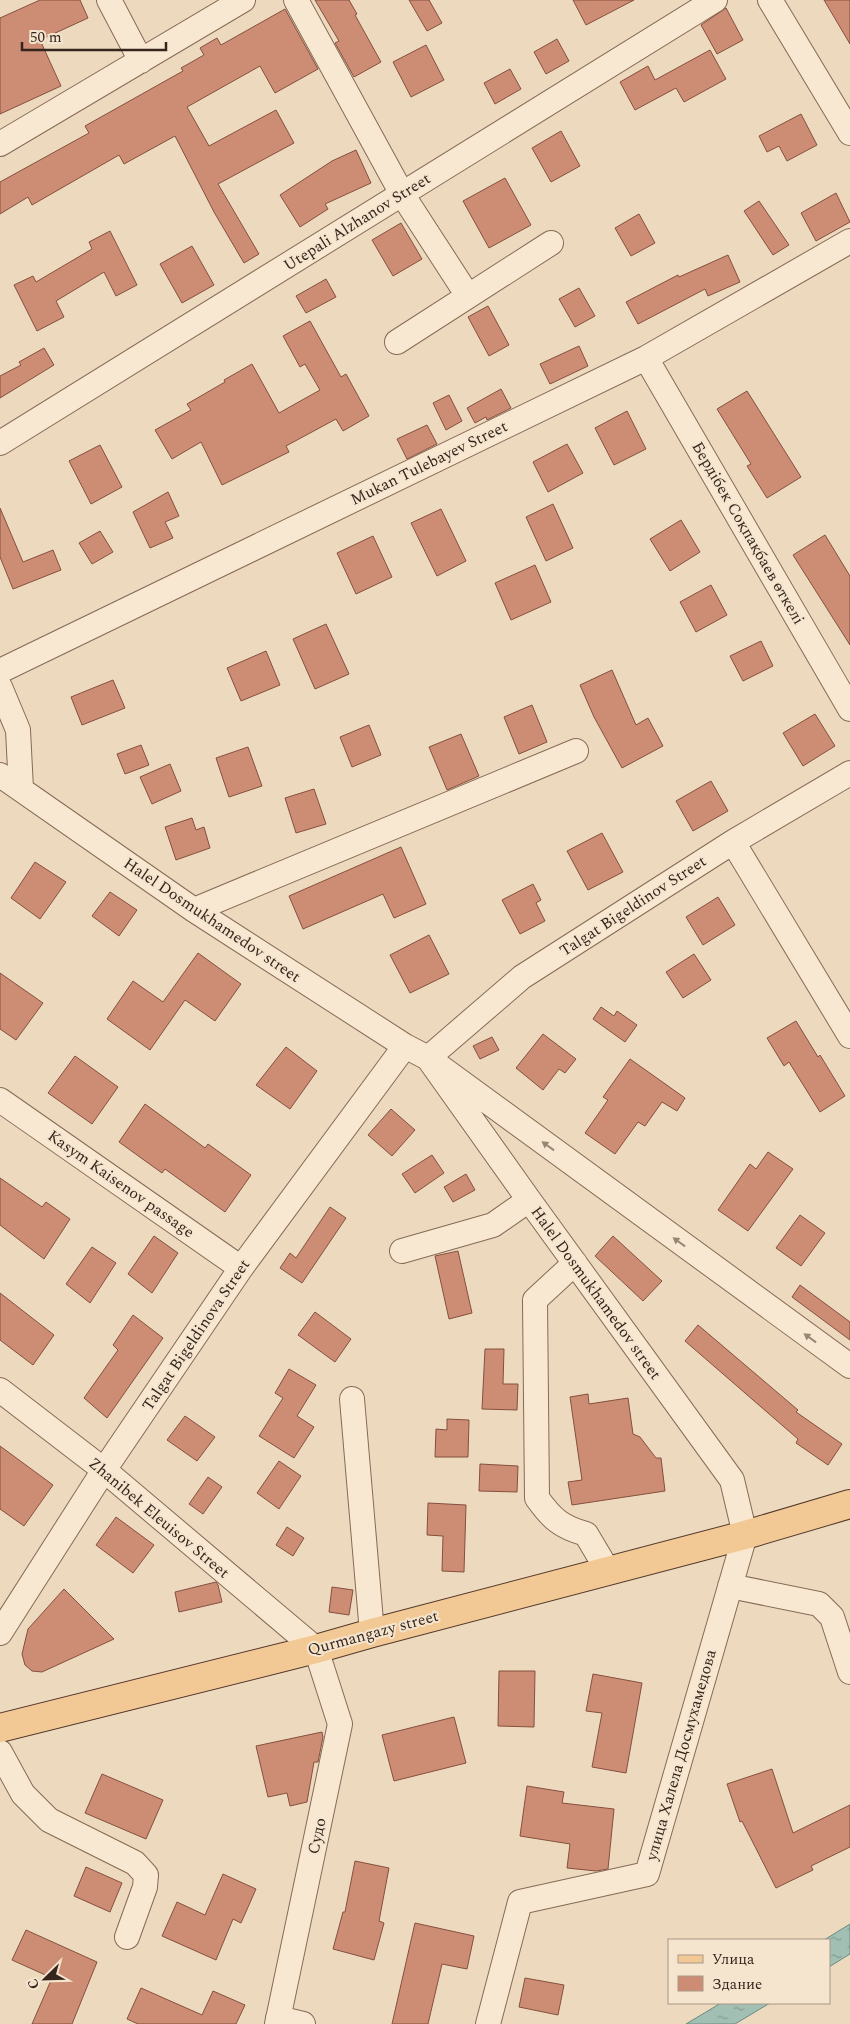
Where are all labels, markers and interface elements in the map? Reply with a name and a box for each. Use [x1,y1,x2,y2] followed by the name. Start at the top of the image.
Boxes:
[22,20,166,52] scale bar
[30,26,62,49] text: 50 m
[279,167,436,277] street label: Utepali Alzhanov Street
[346,414,512,512] street label: Mukan Tulebayev Street
[686,437,810,629] street label: Бердібек Соқпақбаев өткелі
[555,849,711,963] street label: Talgat Bigeldinov Street
[119,852,306,989] street label: Halel Dosmukhamedov street
[43,1124,199,1244] street label: Kasym Kaisenov passage
[541,1141,555,1151] one-way arrow
[525,1201,667,1385] street label: Halel Dosmukhamedov street
[672,1237,686,1247] one-way arrow
[136,1254,256,1416] street label: Talgat Bigeldinova Street
[804,1333,817,1344] one-way arrow
[83,1452,235,1584] street label: Zhanibek Eleuisov Street
[305,1604,441,1662] street label: Qurmangazy street
[639,1646,723,1864] street label: улица Халела Досмухамедова
[301,1816,333,1856] street label: Судо
[668,1939,830,2004] legend
[712,1948,755,1971] text: Улица
[20,1954,70,2004] north arrow
[712,1973,762,1996] text: Здание
[22,1975,45,1993] text: С

